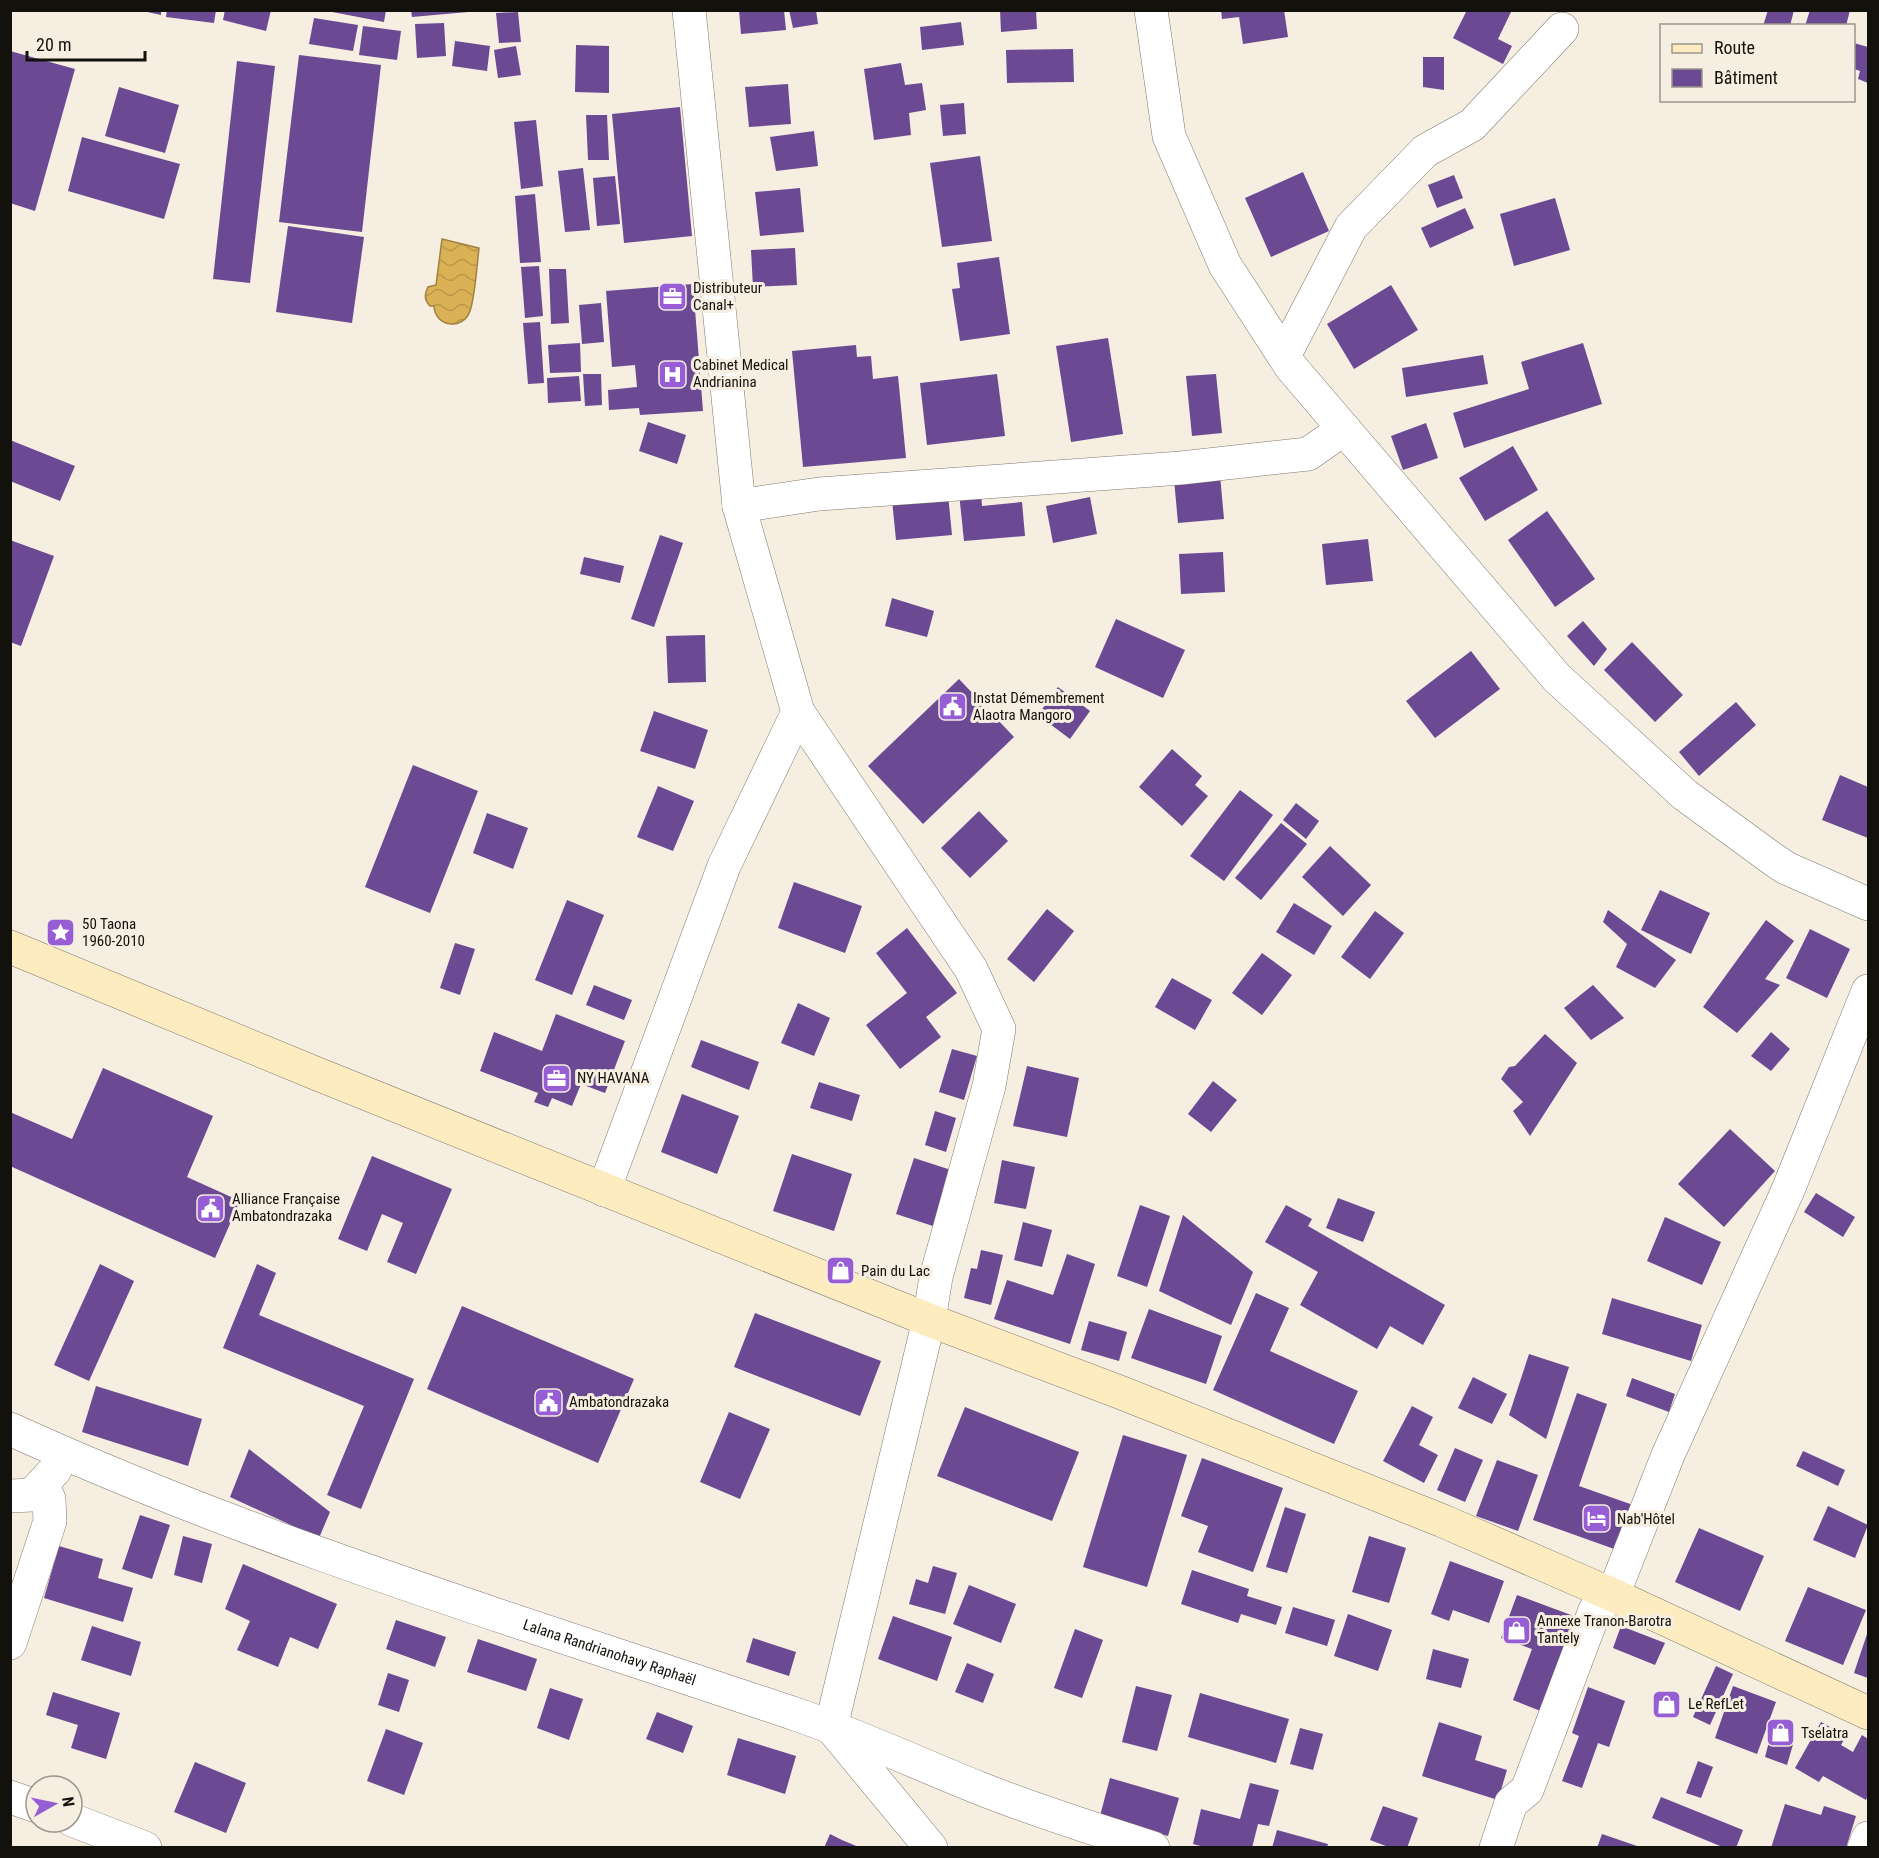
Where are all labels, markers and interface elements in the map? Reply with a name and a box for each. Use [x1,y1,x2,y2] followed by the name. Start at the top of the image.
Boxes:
[27,24,146,62] scale bar
[1660,24,1855,102] legend
[36,34,71,55] text: 20 m
[1714,37,1755,58] text: Route
[1714,67,1778,88] text: Bâtiment
[693,279,763,314] place label: Distributeur Canal+
[656,281,688,313] office icon: Distributeur Canal+
[693,356,789,391] place label: Cabinet Medical Andrianina
[656,358,688,390] hospital icon: Cabinet Medical Andrianina
[973,689,1104,724] place label: Instat Démembrement Alaotra Mangoro
[936,691,968,723] public building icon: Instat Démembrement Alaotra Mangoro
[82,915,145,950] place label: 50 Taona 1960-2010
[45,917,77,949] place icon: 50 Taona 1960-2010
[540,1062,572,1094] office icon: NY HAVANA
[577,1069,650,1087] place label: NY HAVANA
[232,1190,340,1225] place label: Alliance Française Ambatondrazaka
[195,1192,227,1224] public building icon: Alliance Française Ambatondrazaka
[824,1255,856,1287] shop icon: Pain du Lac
[861,1262,930,1280] place label: Pain du Lac
[532,1386,564,1418] public building icon: Ambatondrazaka
[569,1393,669,1411] place label: Ambatondrazaka
[1580,1503,1612,1535] hotel icon: Nab'Hôtel
[1617,1510,1675,1528] place label: Nab'Hôtel
[1537,1612,1672,1647] place label: Annexe Tranon-Barotra Tantely
[1500,1614,1532,1646] shop icon: Annexe Tranon-Barotra Tantely
[521,1615,698,1689] street label: Lalana Randrianohavy Raphaël
[1651,1688,1683,1720] shop icon: Le RefLet
[1688,1695,1744,1713] place label: Le RefLet
[1764,1717,1796,1749] shop icon: Tselatra
[1801,1724,1848,1742] place label: Tselatra
[24,1774,84,1834] north arrow
[58,1795,78,1808] text: N

